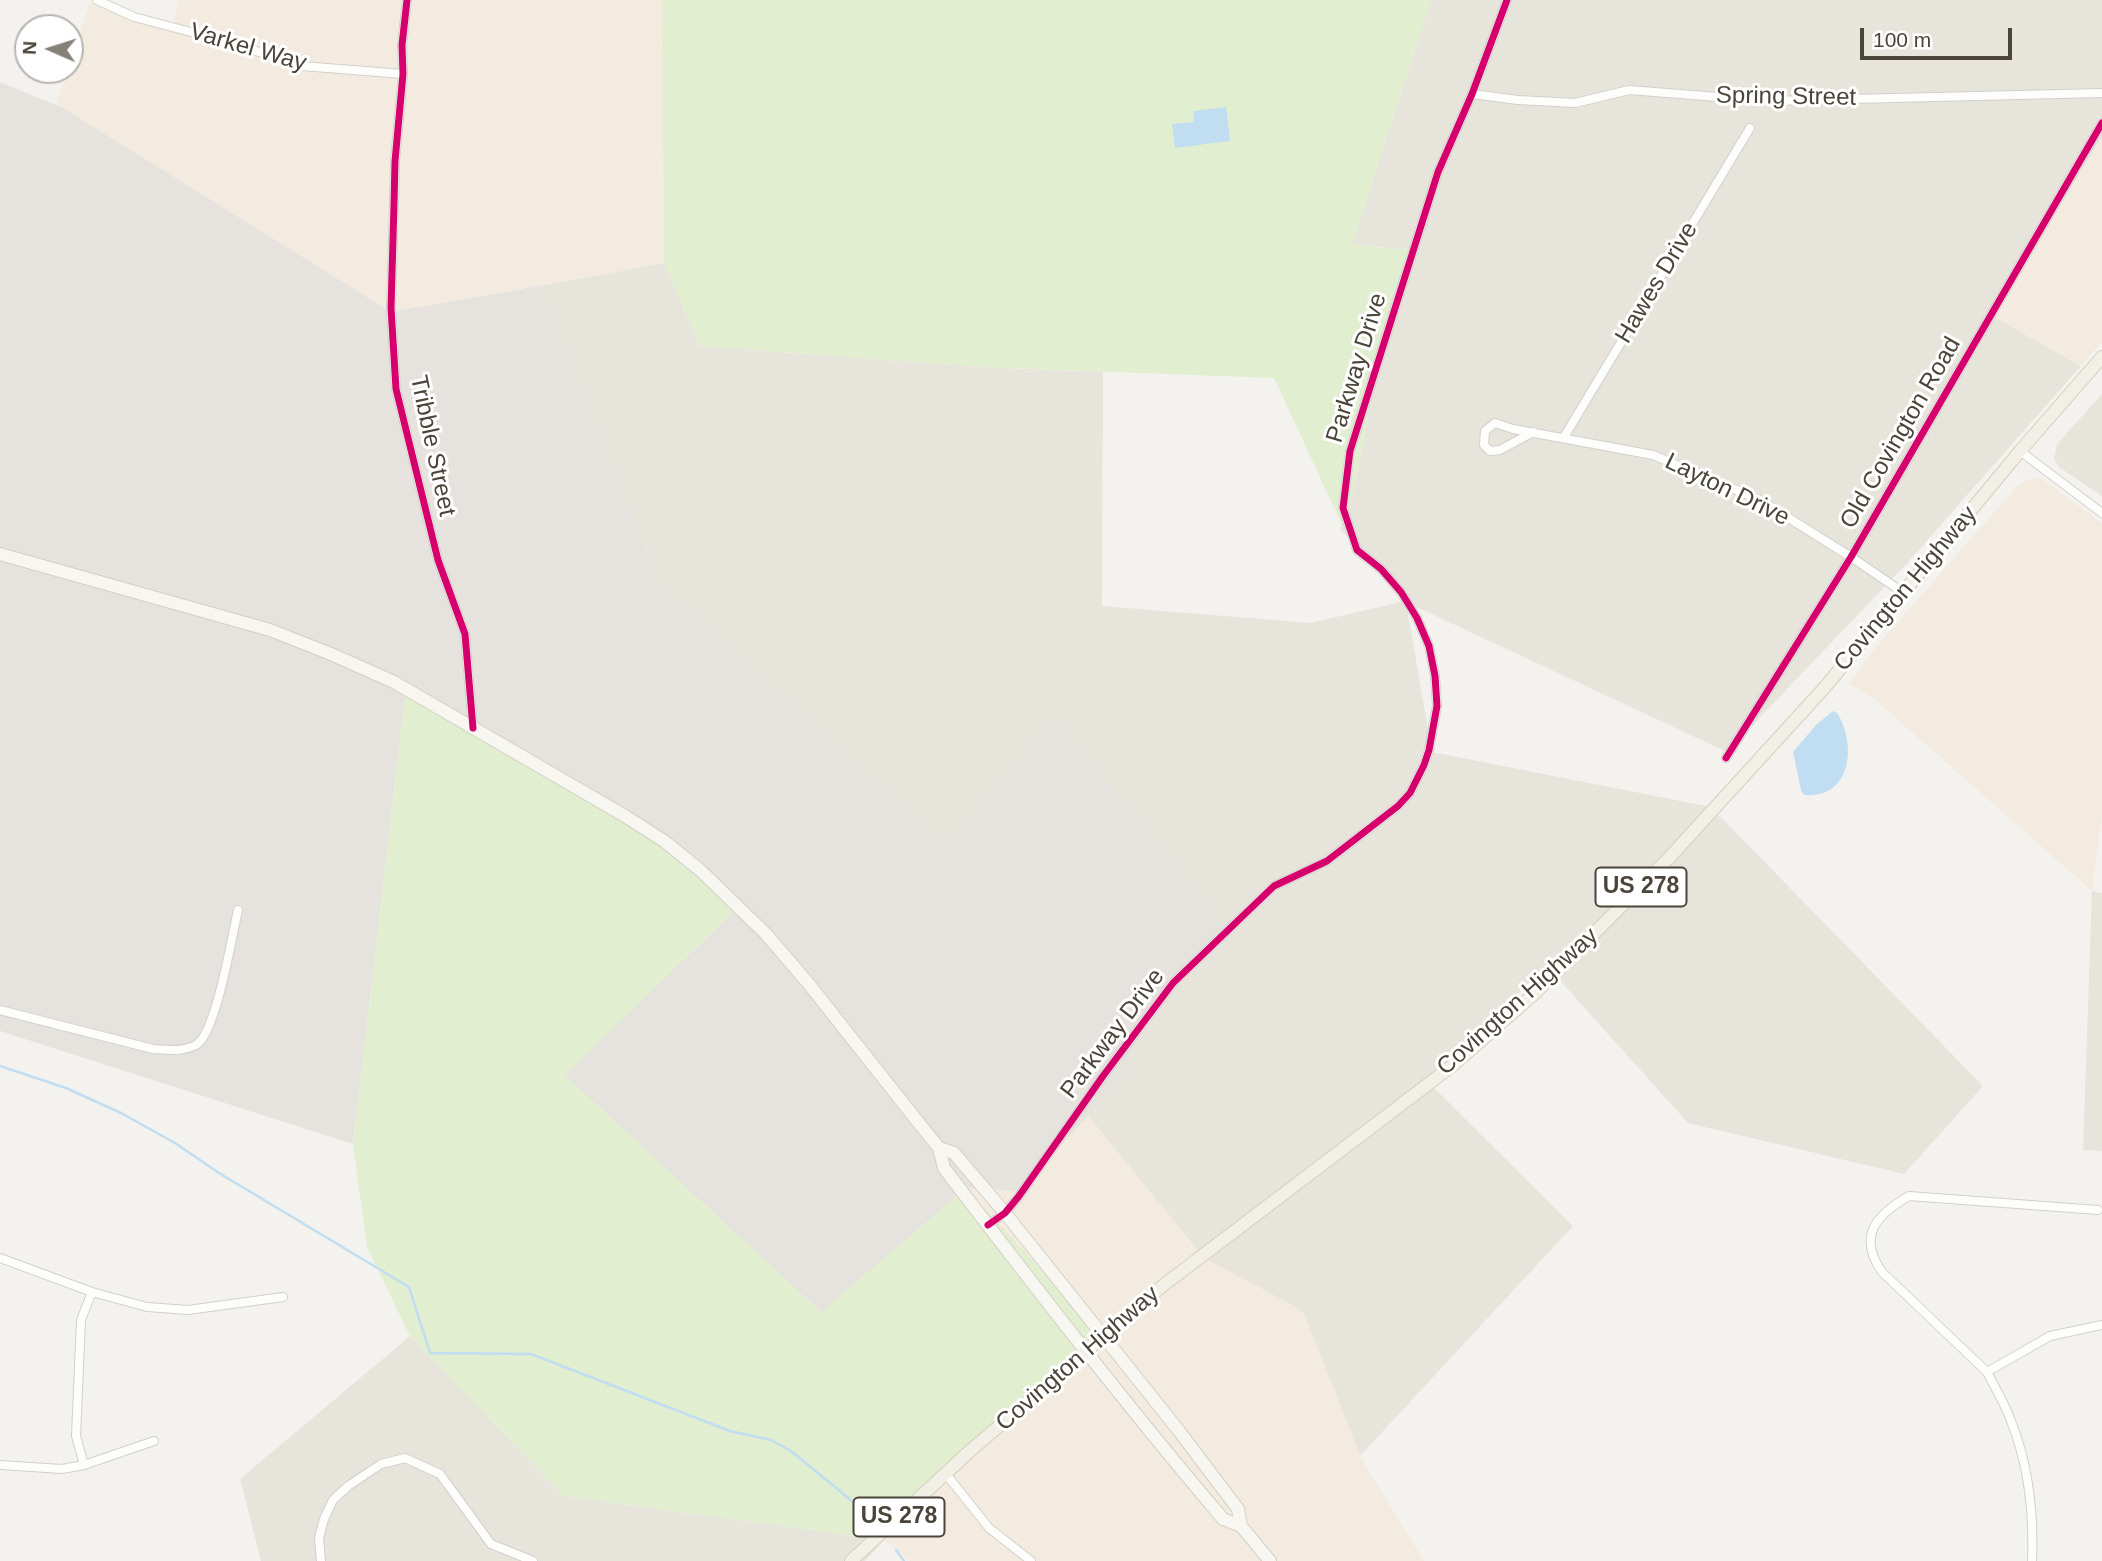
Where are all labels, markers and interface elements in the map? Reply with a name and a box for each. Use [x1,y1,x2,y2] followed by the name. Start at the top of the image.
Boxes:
[14,14,84,84] north arrow
[1864,14,2016,58] scale bar
[186,18,310,78] street label: Varkel Way
[1873,28,1931,51] text: 100 m
[19,41,40,55] text: N
[1716,81,1856,113] street label: Spring Street
[1610,217,1704,349] street label: Hawes Drive
[1321,290,1393,446] street label: Parkway Drive
[1834,332,1968,534] street label: Old Covington Road
[403,373,461,519] street label: Tribble Street
[1660,448,1794,532] street label: Layton Drive
[1829,501,1983,677] street label: Covington Highway
[1596,867,1686,906] road number: US 278
[1432,922,1604,1082] street label: Covington Highway
[1055,964,1171,1104] street label: Parkway Drive
[991,1280,1165,1438] street label: Covington Highway
[853,1498,944,1536] road number: US 278

